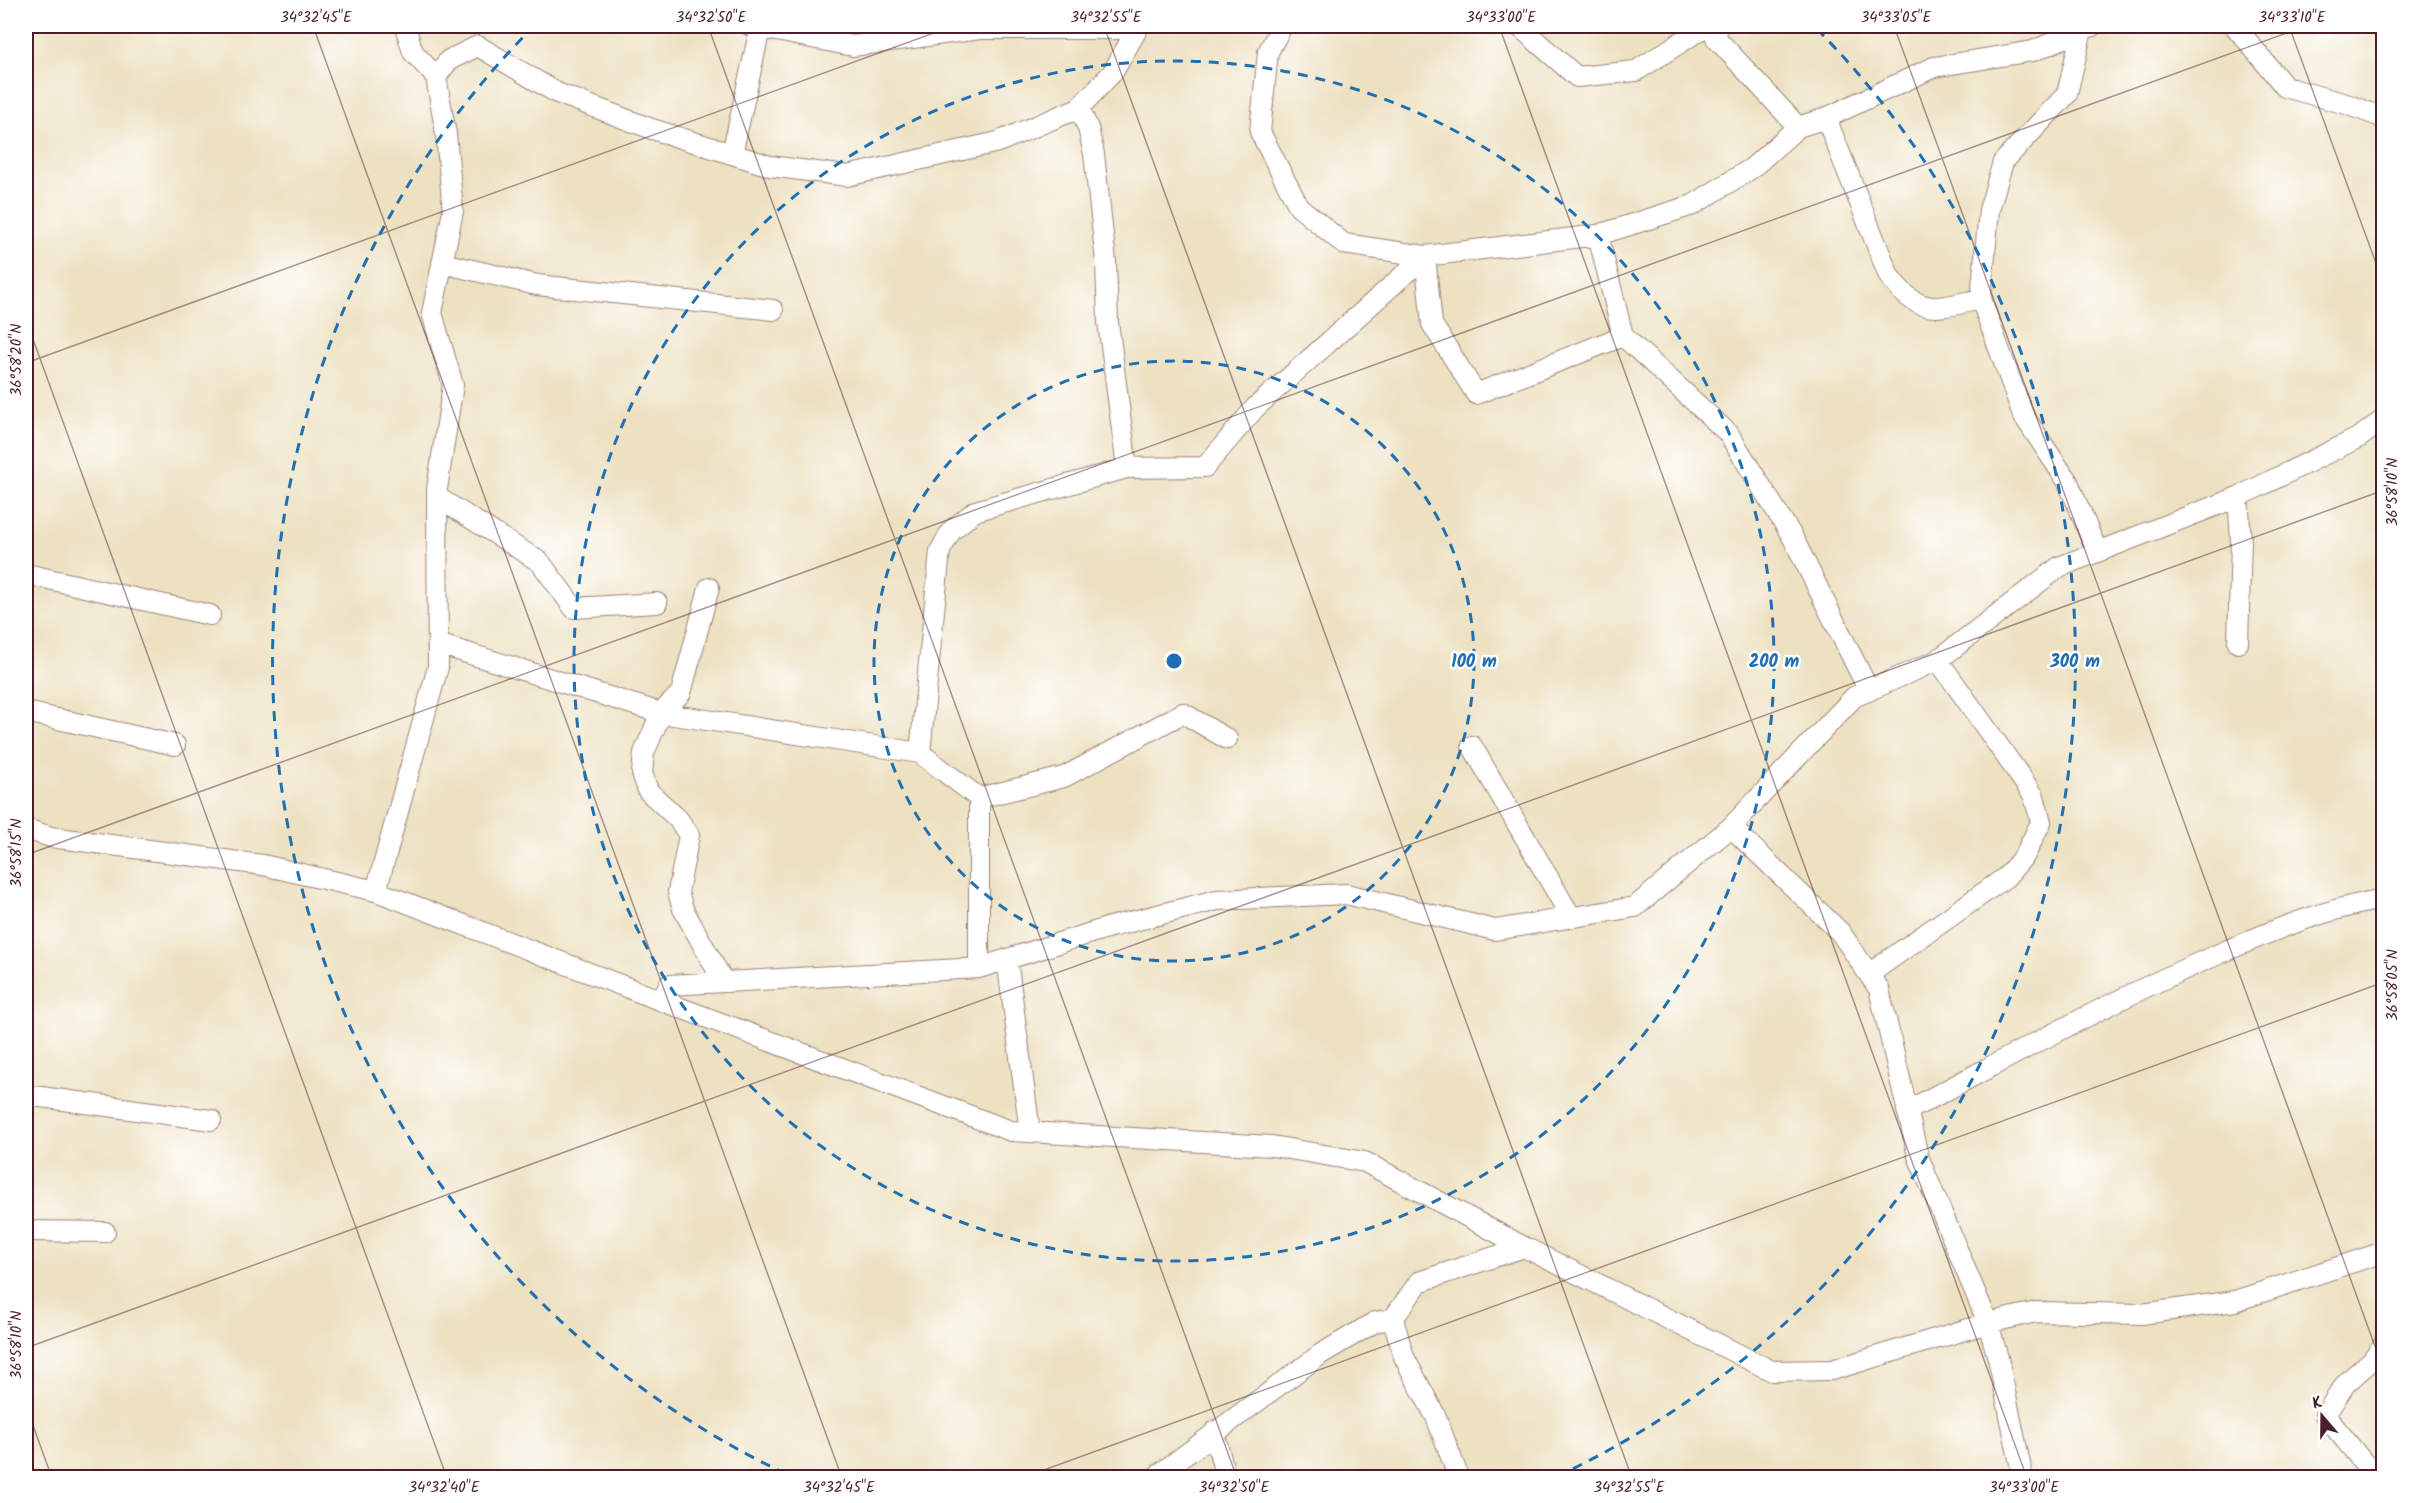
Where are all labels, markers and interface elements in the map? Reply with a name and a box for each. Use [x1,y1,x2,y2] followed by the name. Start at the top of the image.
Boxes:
[280,6,353,30] text: 34°32'45"E
[676,6,748,30] text: 34°32'50"E
[1070,6,1143,30] text: 34°32'55"E
[1466,6,1537,30] text: 34°33'00"E
[1861,6,1932,30] text: 34°33'05"E
[2258,6,2327,30] text: 34°33'10"E
[5,324,29,396] text: 36°58'20"N
[2381,458,2405,526] text: 36°58'10"N
[1451,648,1497,677] text: 100 m
[1749,648,1800,677] text: 200 m
[2049,648,2100,677] text: 300 m
[1164,651,1184,671] centre of rings
[5,818,29,888] text: 36°58'15"N
[2381,949,2405,1021] text: 36°58'05"N
[5,1311,29,1379] text: 36°58'10"N
[2292,1386,2352,1446] north arrow
[2309,1390,2327,1417] text: K
[409,1476,481,1500] text: 34°32'40"E
[803,1476,876,1500] text: 34°32'45"E
[1199,1476,1271,1500] text: 34°32'50"E
[1593,1476,1666,1500] text: 34°32'55"E
[1989,1476,2060,1500] text: 34°33'00"E

